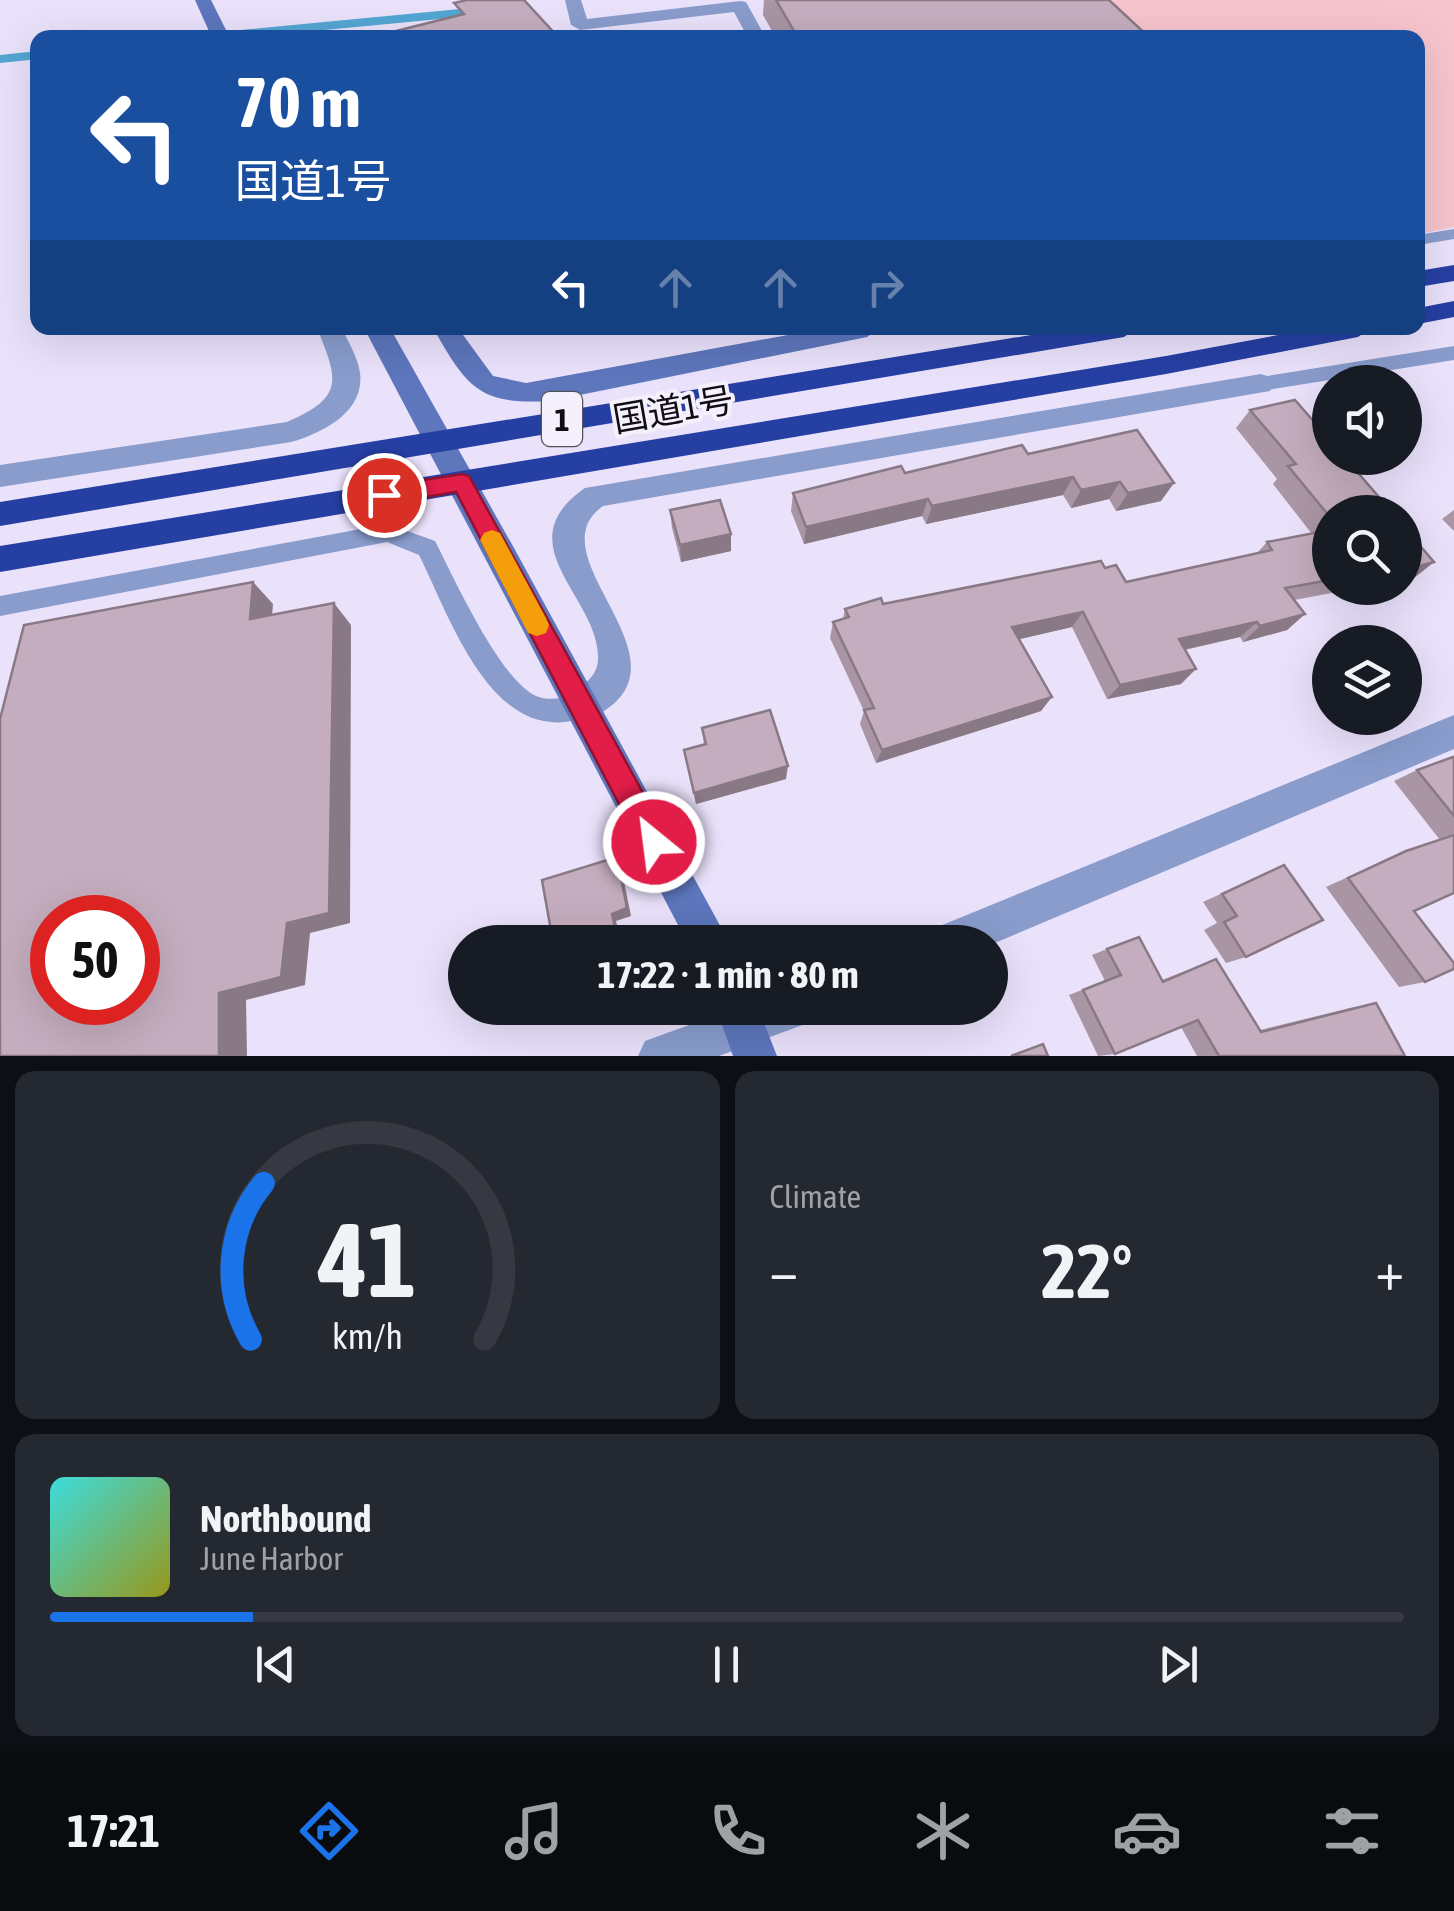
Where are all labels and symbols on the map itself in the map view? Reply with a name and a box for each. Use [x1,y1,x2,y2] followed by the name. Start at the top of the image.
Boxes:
[610,379,736,439] street label: 国道1号
[542,392,582,446] road number: 1
[342,453,427,538] pin
[602,790,706,894] position arrow
[30,895,160,1025] speed limit sign: 50

